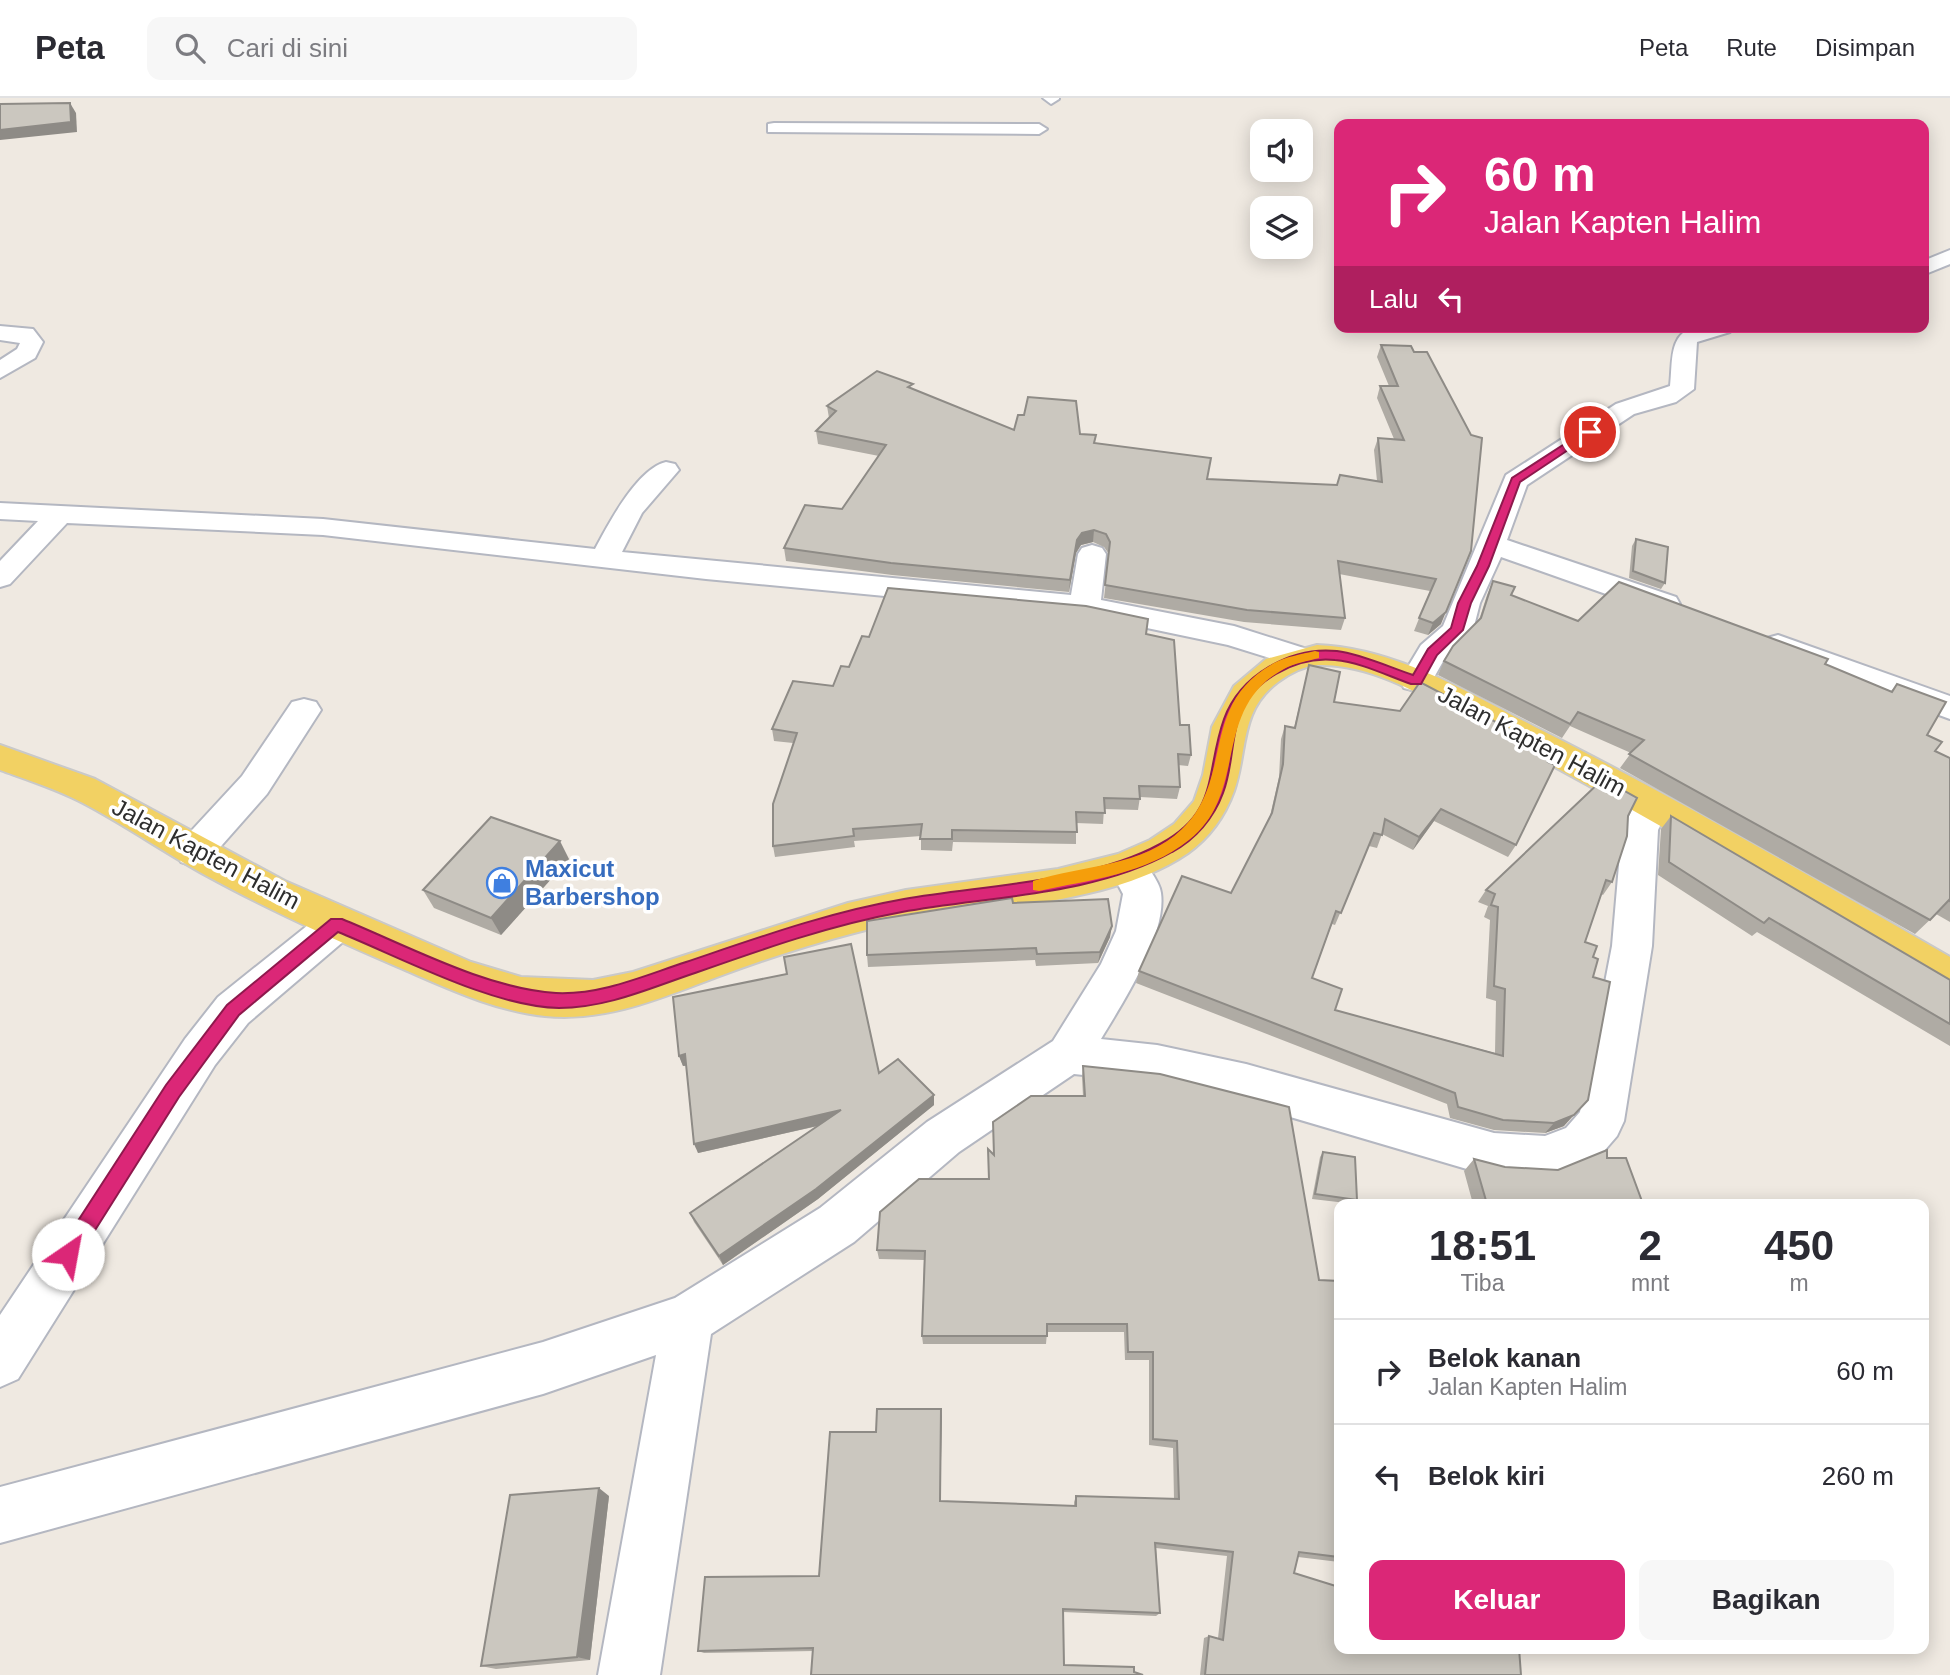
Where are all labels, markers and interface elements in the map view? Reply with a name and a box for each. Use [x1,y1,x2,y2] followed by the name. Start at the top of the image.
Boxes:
[147,17,637,80] search box
[35,29,105,66] text: Peta
[171,29,209,67] icon: search
[227,33,348,63] text: Cari di sini
[1639,34,1688,61] text: Peta
[1726,34,1777,61] text: Rute
[1815,34,1915,61] text: Disimpan
[1250,119,1313,259] map controls
[1250,119,1313,182] button: sound
[1369,147,1460,238] icon: right
[1484,147,1596,201] text: 60 m
[1250,196,1313,259] button: layers
[1484,204,1761,240] text: Jalan Kapten Halim
[1432,280,1470,318] icon: left
[1369,284,1418,314] text: Lalu
[1560,402,1620,462] pin
[1571,413,1609,451] icon: arrive
[1434,680,1630,801] street label: Jalan Kapten Halim
[108,793,304,914] street label: Jalan Kapten Halim
[525,855,660,910] place label: Maxicut Barbershop
[485,866,519,900] shop icon: Maxicut Barbershop
[31,1217,105,1291] position arrow
[1429,1222,1536,1269] text: 18:51
[1638,1222,1662,1269] text: 2
[1764,1222,1834,1269] text: 450
[1461,1270,1504,1296] text: Tiba
[1631,1270,1669,1296] text: mnt
[1790,1270,1809,1296] text: m
[1428,1343,1581,1373] text: Belok kanan
[1369,1353,1407,1391] icon: right
[1836,1356,1894,1386] text: 60 m
[1428,1374,1627,1400] text: Jalan Kapten Halim
[1369,1458,1407,1496] icon: left
[1428,1461,1545,1491] text: Belok kiri
[1822,1461,1894,1491] text: 260 m
[1369,1560,1625,1640] button: Keluar
[1639,1560,1894,1640] button: Bagikan

